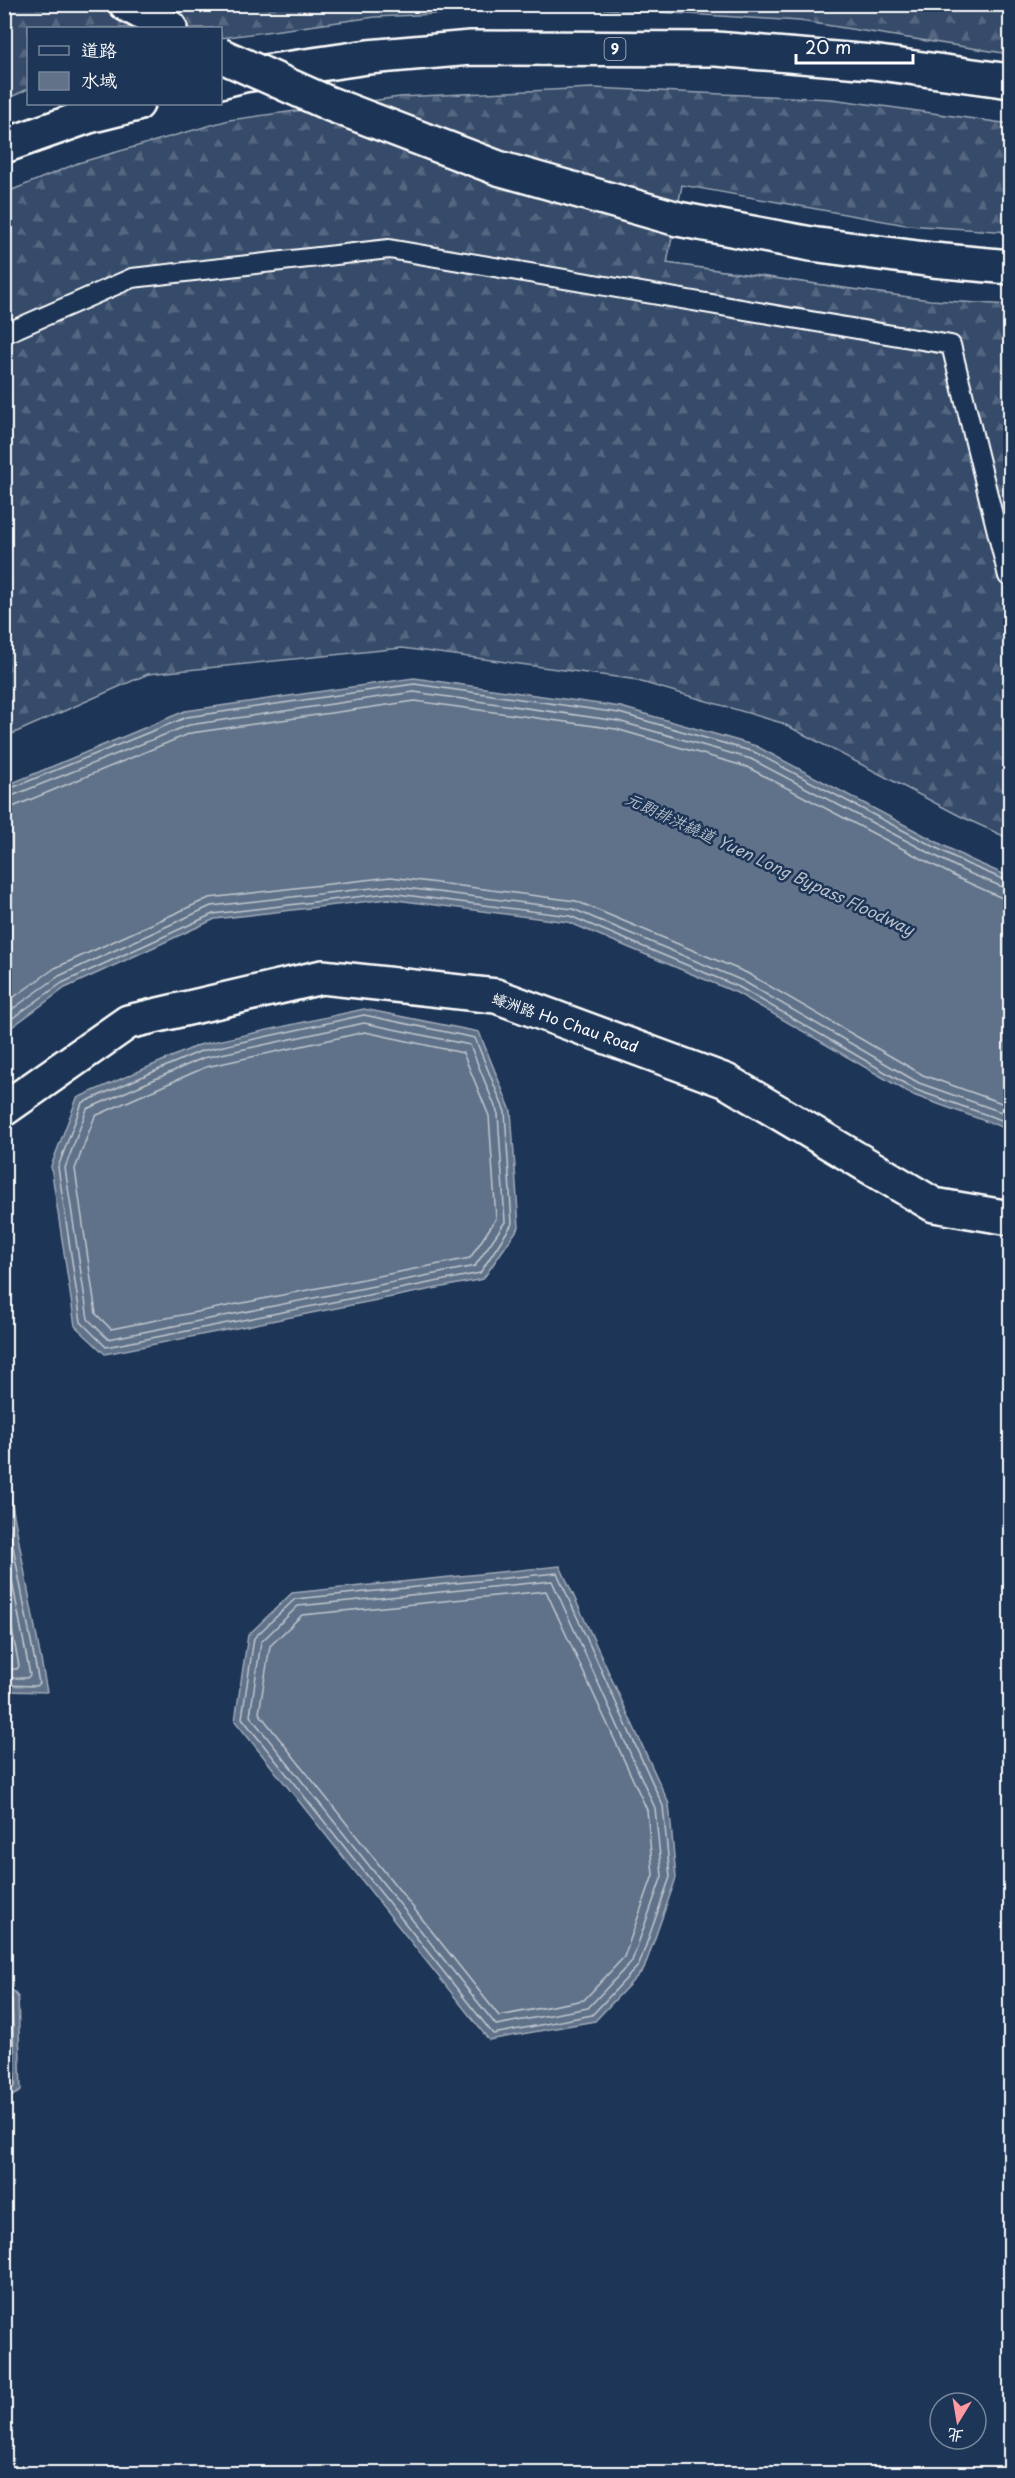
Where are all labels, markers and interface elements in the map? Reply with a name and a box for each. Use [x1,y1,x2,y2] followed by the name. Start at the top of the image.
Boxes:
[27,27,222,105] legend
[796,27,913,65] scale bar
[805,33,851,60] text: 20 m
[81,36,117,63] text: 道路
[604,38,626,60] road number: 9
[81,66,117,93] text: 水域
[622,786,919,941] water label: 元朗排洪繞道 Yuen Long Bypass Floodway
[489,986,642,1057] street label: 蠔洲路 Ho Chau Road
[928,2391,988,2451] north arrow
[945,2423,965,2450] text: 北

